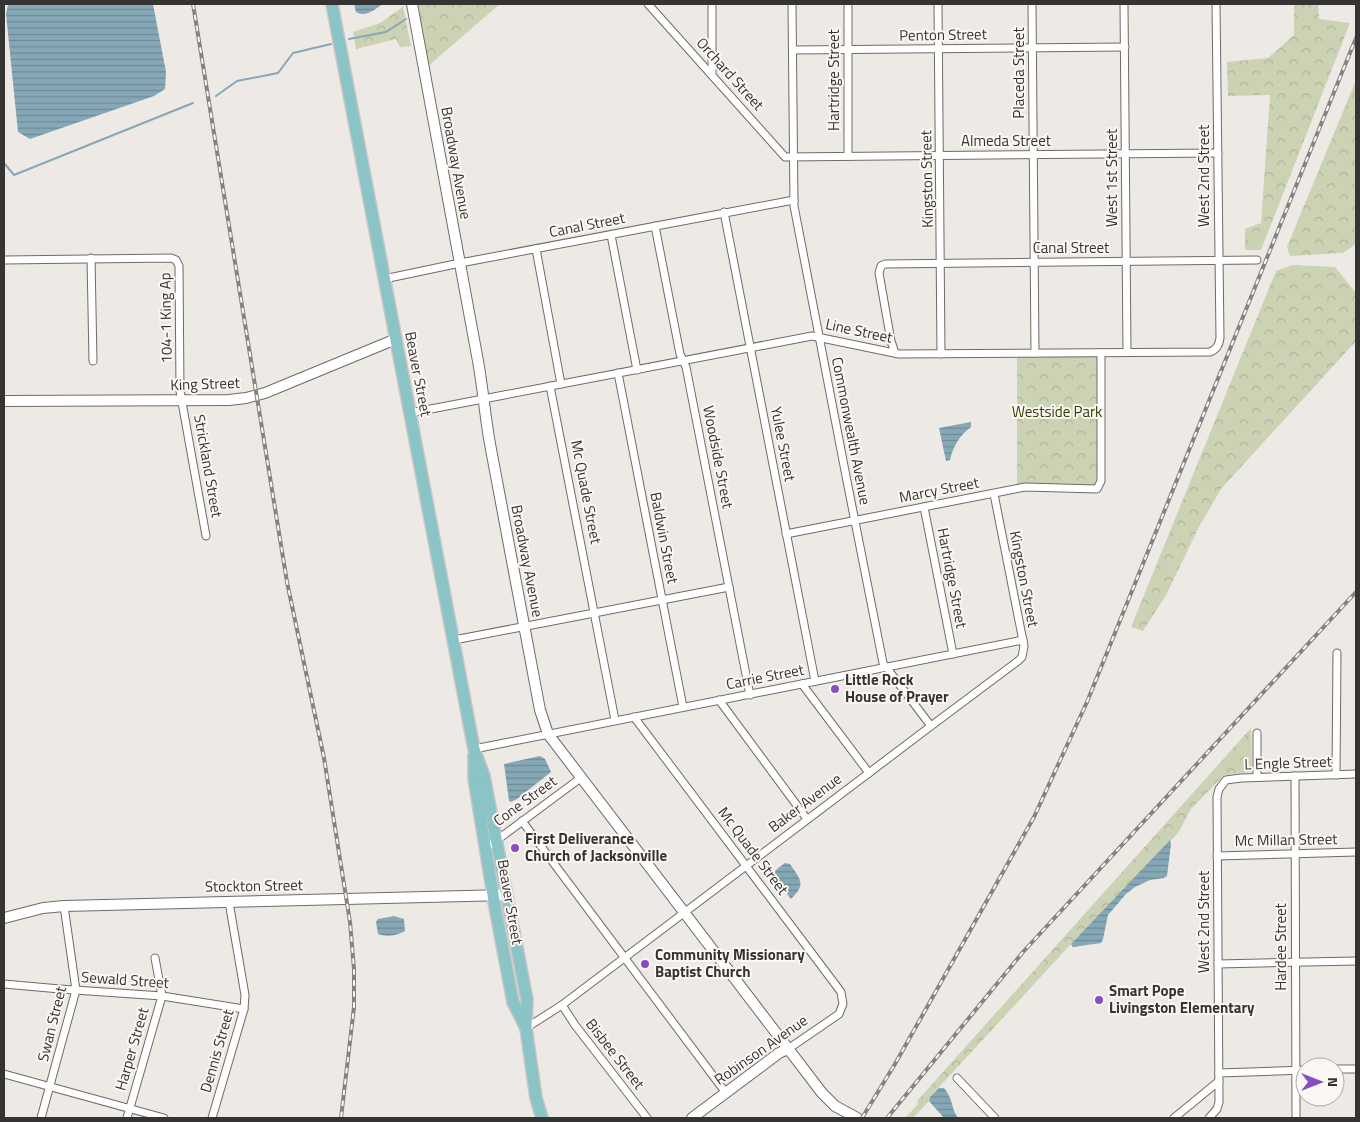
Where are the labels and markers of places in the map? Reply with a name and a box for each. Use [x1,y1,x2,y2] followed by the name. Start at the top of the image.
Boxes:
[845,668,949,708] place label: Little Rock House of Prayer
[829,683,841,695] marker: Little Rock House of Prayer
[525,827,668,867] place label: First Deliverance Church of Jacksonville
[509,842,521,854] marker: First Deliverance Church of Jacksonville
[655,943,805,983] place label: Community Missionary Baptist Church
[639,958,651,970] marker: Community Missionary Baptist Church
[1109,979,1255,1019] place label: Smart Pope Livingston Elementary
[1093,994,1105,1006] marker: Smart Pope Livingston Elementary

